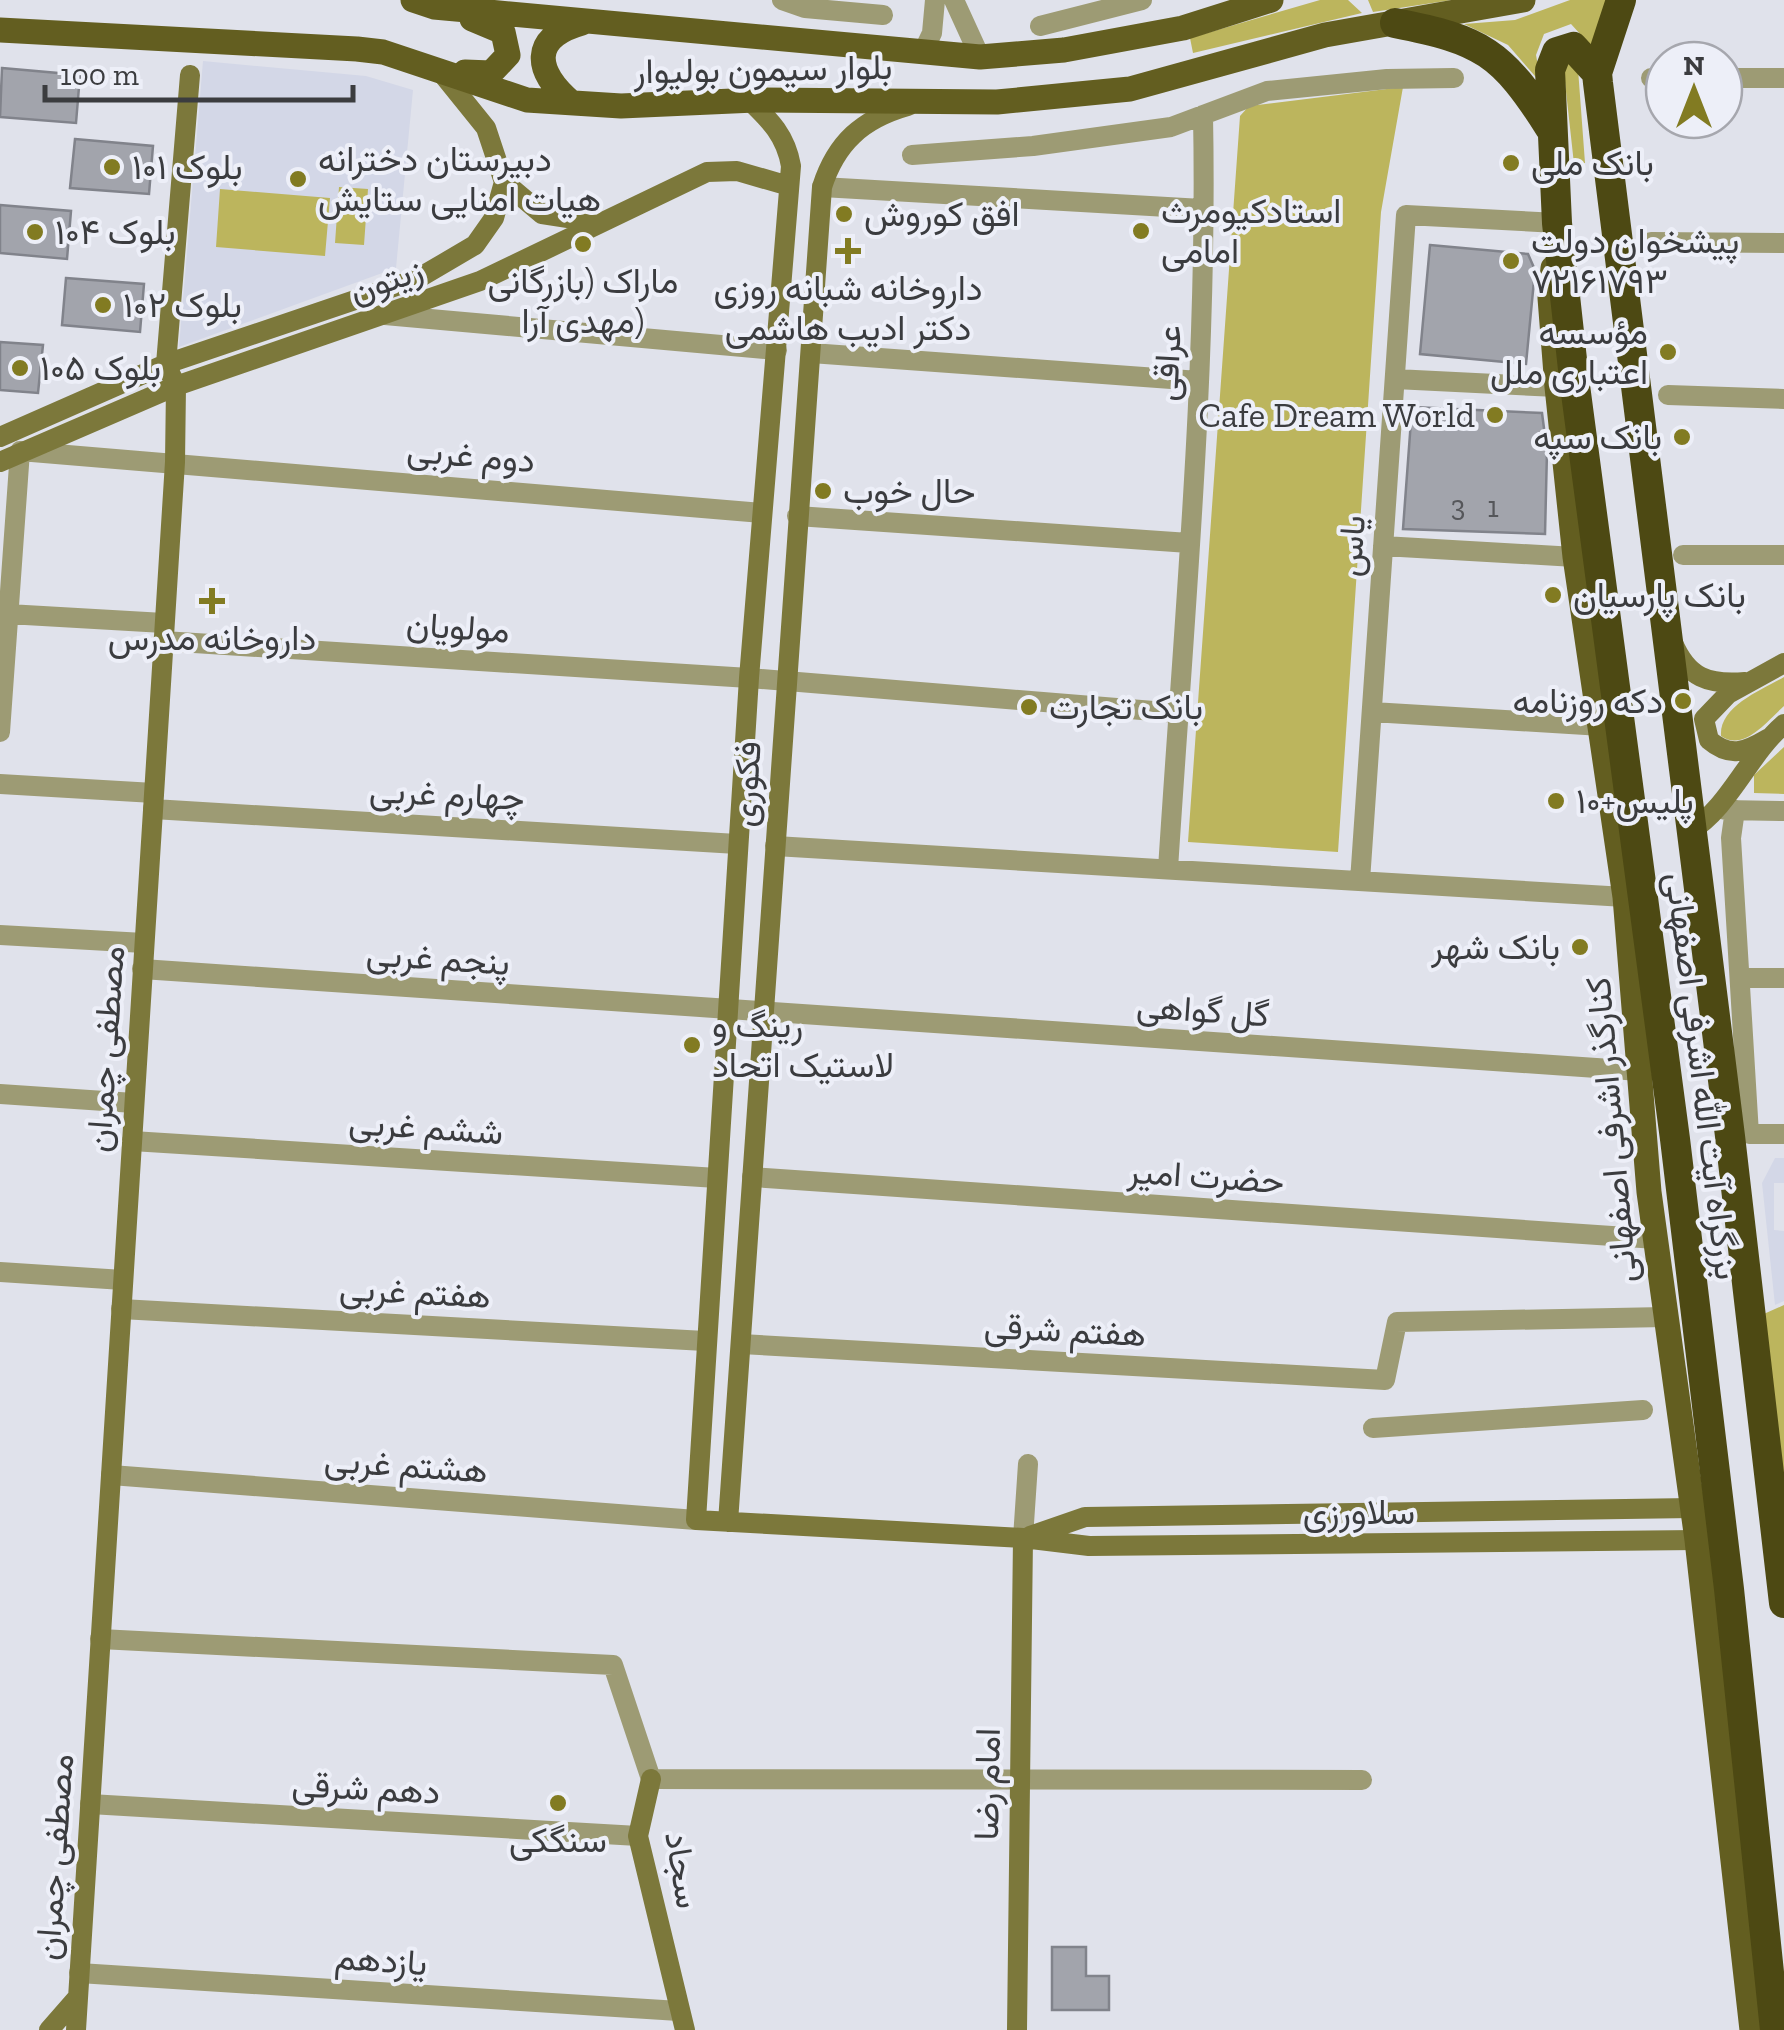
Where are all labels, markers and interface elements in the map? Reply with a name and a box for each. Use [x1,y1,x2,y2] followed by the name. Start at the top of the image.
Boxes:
[45,40,352,102] scale bar
[1644,40,1744,140] north arrow
[632,46,893,93] street label: بلوار سیمون بولیوار
[1683,49,1705,82] text: N
[60,57,139,93] text: 100 m
[318,138,601,220] place label: دبیرستان دخترانه هیات امنایی ستایش
[1531,142,1654,184] place label: بانک ملی
[132,146,243,189] place label: بلوک ۱۰۱
[1500,152,1522,174] marker: بانک ملی
[101,156,123,178] marker: بلوک ۱۰۱
[287,168,309,190] marker: دبیرستان دخترانه هیات امنایی ستایش
[1161,190,1341,272] place label: استادکیومرث امامی
[864,193,1020,236] place label: افق کوروش
[833,203,855,225] marker: افق کوروش
[55,211,175,254] place label: بلوک ۱۰۴
[1130,220,1152,242] marker: استادکیومرث امامی
[1531,220,1739,302] place label: پیشخوان دولت ۷۲۱۶۱۷۹۳
[24,221,46,243] marker: بلوک ۱۰۴
[572,233,594,255] marker: ماراک (بازرگانی مهدی آرا)
[837,240,859,262] marker: داروخانه شبانه روزی دکتر ادیب هاشمی
[344,248,428,313] street label: زیتون
[1500,250,1522,272] marker: پیشخوان دولت ۷۲۱۶۱۷۹۳
[488,260,678,343] place label: ماراک (بازرگانی مهدی آرا)
[713,267,983,350] place label: داروخانه شبانه روزی دکتر ادیب هاشمی
[123,284,242,327] place label: بلوک ۱۰۲
[92,294,114,316] marker: بلوک ۱۰۲
[1490,311,1648,394] place label: مؤسسه اعتباری ملل
[1144,324,1191,402] street label: عراقی
[1657,341,1679,363] marker: مؤسسه اعتباری ملل
[40,347,161,390] place label: بلوک ۱۰۵
[9,357,31,379] marker: بلوک ۱۰۵
[1198,394,1475,436] place label: Cafe Dream World
[1484,404,1506,426] marker: Cafe Dream World
[1533,416,1662,461] place label: بانک سپه
[1671,426,1693,448] marker: بانک سپه
[405,428,537,484] street label: دوم غربی
[843,470,976,513] place label: حال خوب
[812,480,834,502] marker: حال خوب
[1451,488,1465,524] house number: 3
[1487,489,1499,525] house number: 1
[1328,514,1374,578] street label: یاس
[1573,574,1746,619] place label: بانک پارسیان
[1542,584,1564,606] marker: بانک پارسیان
[201,590,223,612] marker: داروخانه مدرس
[405,602,511,653] street label: مولویان
[108,617,316,660] place label: داروخانه مدرس
[1512,680,1663,723] place label: دکه روزنامه
[1049,686,1203,729] place label: بانک تجارت
[1672,690,1694,712] marker: دکه روزنامه
[1018,696,1040,718] marker: بانک تجارت
[722,740,771,828] street label: فکوری
[368,769,526,822] street label: چهارم غربی
[1576,780,1694,825] place label: پلیس+۱۰
[1545,790,1567,812] marker: پلیس+۱۰
[1656,870,1749,1282] street label: بزرگراه آیت الله اشرفی اصفهانی
[1430,926,1560,969] place label: بانک شهر
[365,932,511,987] street label: پنجم غربی
[1569,936,1591,958] marker: بانک شهر
[77,944,136,1154] street label: مصطفی چمران
[1577,975,1646,1285] street label: کنارگذر اشرفی اصفهانی
[1135,984,1271,1037] street label: گل گواهی
[712,1004,894,1086] place label: رینگ و لاستیک اتحاد
[681,1034,703,1056] marker: رینگ و لاستیک اتحاد
[347,1101,505,1155] street label: ششم غربی
[1125,1150,1286,1203] street label: حضرت امیر
[338,1267,492,1319] street label: هفتم غربی
[983,1305,1147,1357] street label: هفتم شرقی
[323,1438,489,1494] street label: هشتم غربی
[1303,1491,1415,1534] street label: سلاورزی
[965,1727,1011,1841] street label: امام رضا
[26,1752,85,1962] street label: مصطفی چمران
[291,1763,441,1815] street label: دهم شرقی
[547,1792,569,1814] marker: سنگکی
[509,1819,607,1861] place label: سنگکی
[656,1829,710,1911] street label: سجاد
[333,1936,429,1986] street label: یازدهم

